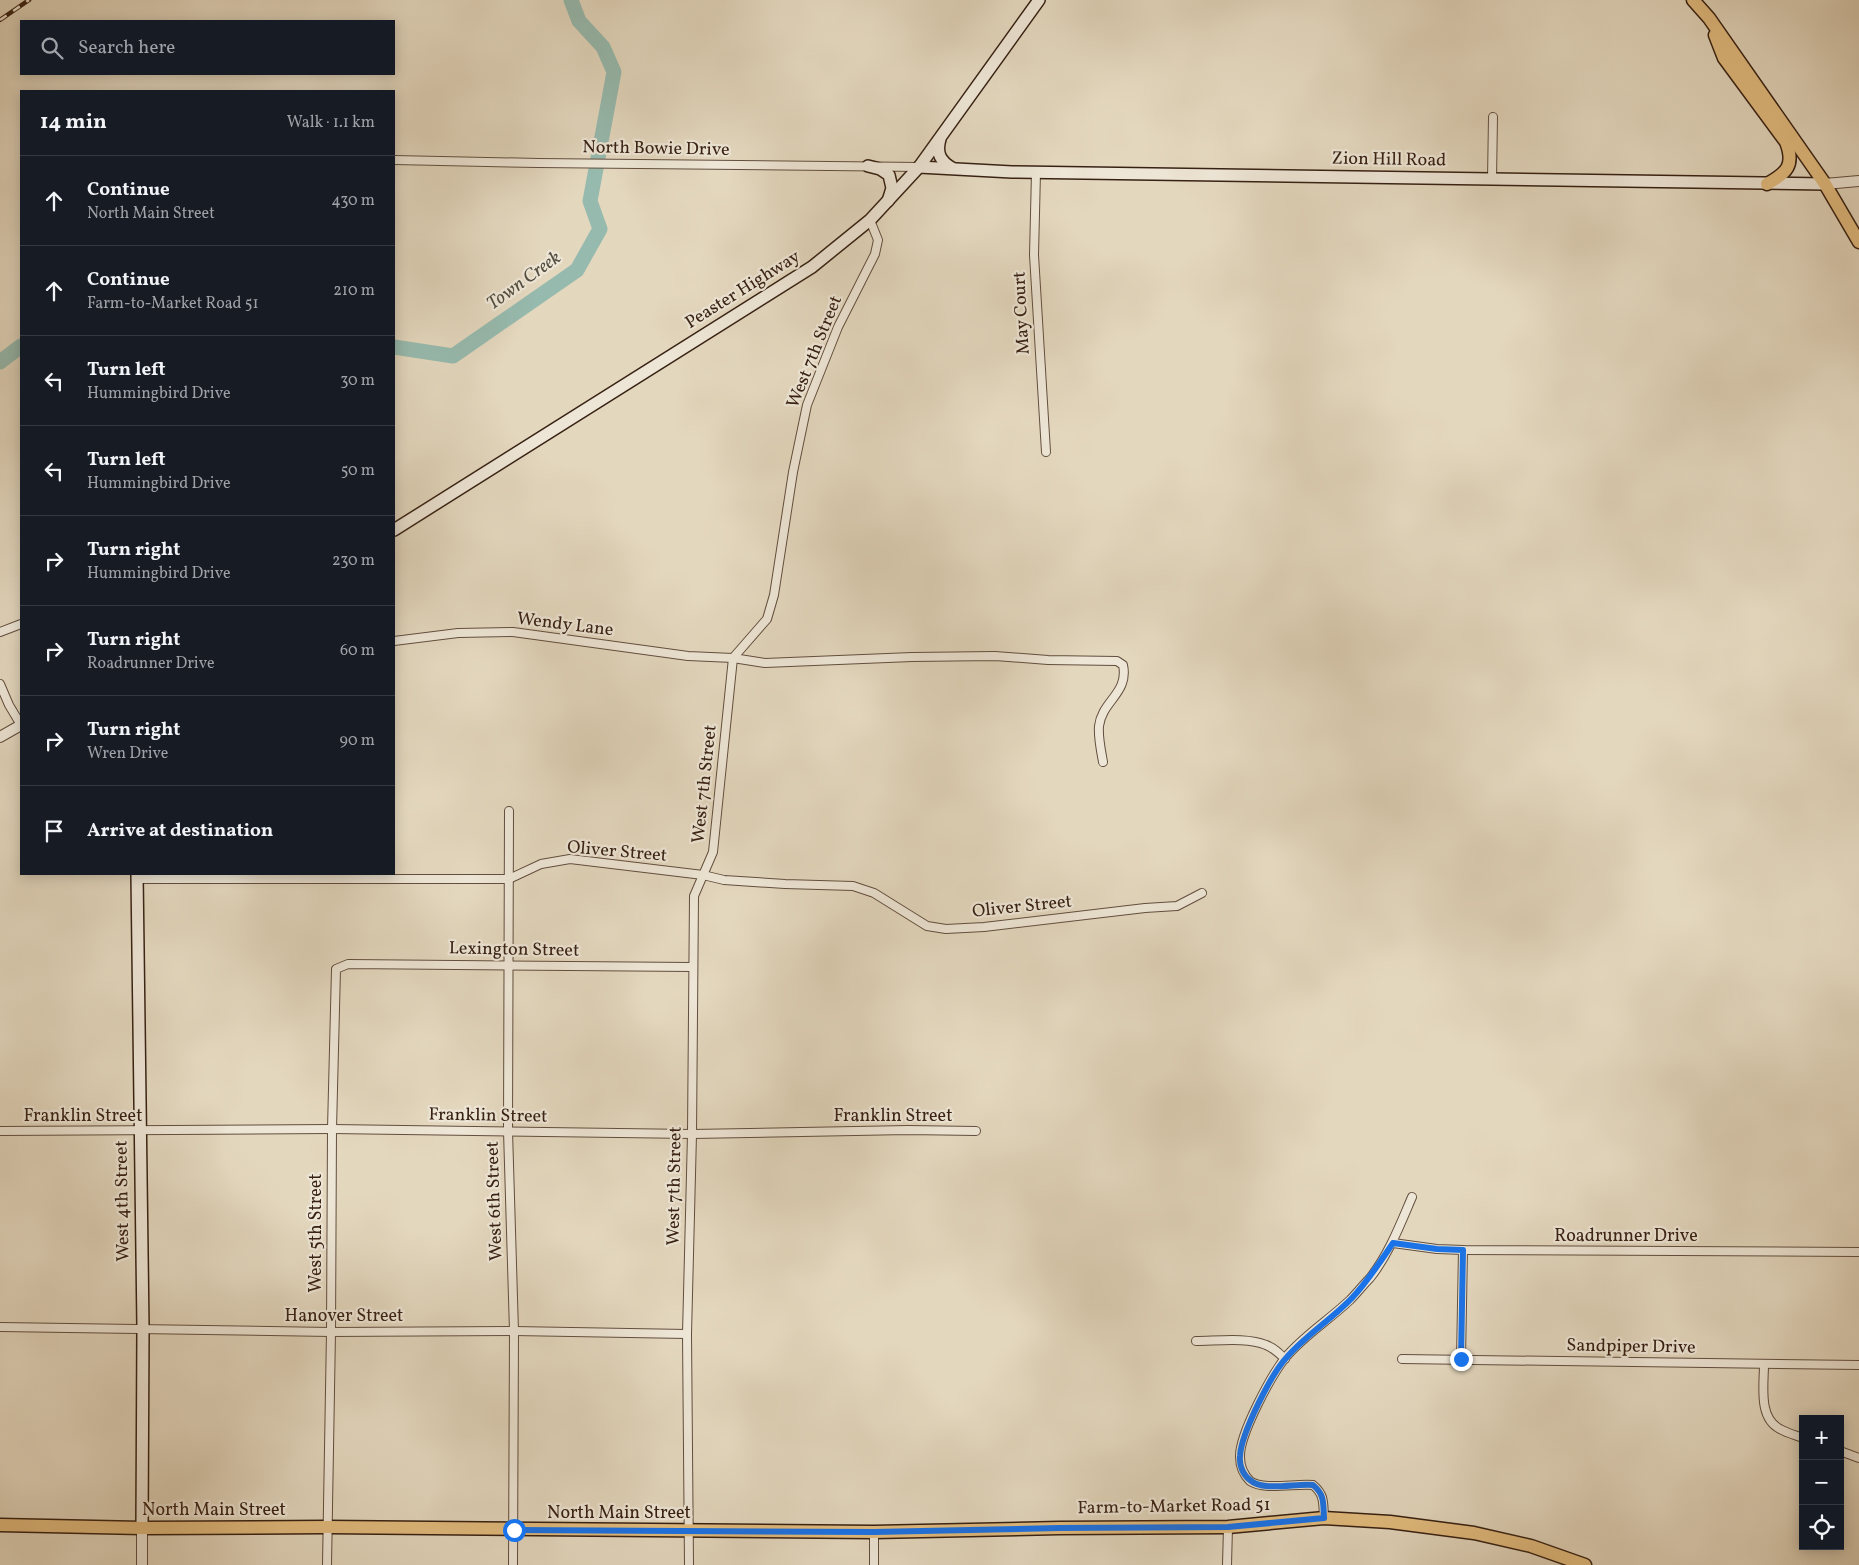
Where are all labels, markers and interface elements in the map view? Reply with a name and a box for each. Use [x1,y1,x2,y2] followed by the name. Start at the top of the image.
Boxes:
[20,20,395,75] search box
[38,34,66,62] icon: search
[78,35,175,61] text: Search here
[40,108,107,137] text: 14 min
[287,112,375,134] text: Walk · 1.1 km
[582,135,730,163] street label: North Bowie Drive
[1331,147,1447,173] street label: Zion Hill Road
[87,177,170,203] text: Continue
[40,187,68,215] icon: ahead
[331,190,375,212] text: 430 m
[87,203,215,225] text: North Main Street
[681,244,806,335] street label: Peaster Highway
[482,245,567,317] water label: Town Creek
[87,267,170,293] text: Continue
[1007,271,1037,355] street label: May Court
[40,277,68,305] icon: ahead
[333,280,375,302] text: 210 m
[781,292,849,412] street label: West 7th Street
[87,293,259,315] text: Farm-to-Market Road 51
[87,357,166,383] text: Turn left
[40,367,68,395] icon: left
[340,370,375,392] text: 30 m
[87,383,231,405] text: Hummingbird Drive
[87,447,166,473] text: Turn left
[40,457,68,485] icon: left
[341,460,375,482] text: 50 m
[87,473,231,495] text: Hummingbird Drive
[87,537,180,563] text: Turn right
[40,547,68,575] icon: right
[332,550,375,572] text: 230 m
[87,563,231,585] text: Hummingbird Drive
[515,607,615,643] street label: Wendy Lane
[87,627,180,653] text: Turn right
[40,637,68,665] icon: right
[340,640,375,662] text: 60 m
[87,653,215,675] text: Roadrunner Drive
[87,717,180,743] text: Turn right
[686,723,724,845] street label: West 7th Street
[40,727,68,755] icon: right
[339,730,375,752] text: 90 m
[87,743,168,765] text: Wren Drive
[40,817,68,845] icon: arrive
[87,818,273,844] text: Arrive at destination
[566,835,668,869] street label: Oliver Street
[971,889,1073,925] street label: Oliver Street
[448,936,580,964] street label: Lexington Street
[428,1102,548,1130] street label: Franklin Street
[24,1104,142,1129] street label: Franklin Street
[834,1104,952,1129] street label: Franklin Street
[661,1126,689,1246] street label: West 7th Street
[109,1140,137,1262] street label: West 4th Street
[480,1141,510,1261] street label: West 6th Street
[304,1173,329,1293] street label: West 5th Street
[1554,1224,1698,1249] street label: Roadrunner Drive
[285,1304,403,1329] street label: Hanover Street
[1566,1333,1696,1361] street label: Sandpiper Drive
[1450,1348,1473,1371] route end
[1799,1415,1844,1550] map controls
[1799,1415,1844,1460] button: +
[1799,1460,1844,1505] button: −
[1077,1493,1271,1521] street label: Farm-to-Market Road 51
[142,1498,286,1523] street label: North Main Street
[547,1501,691,1526] street label: North Main Street
[1799,1505,1844,1550] button: locate
[503,1519,526,1542] route start

